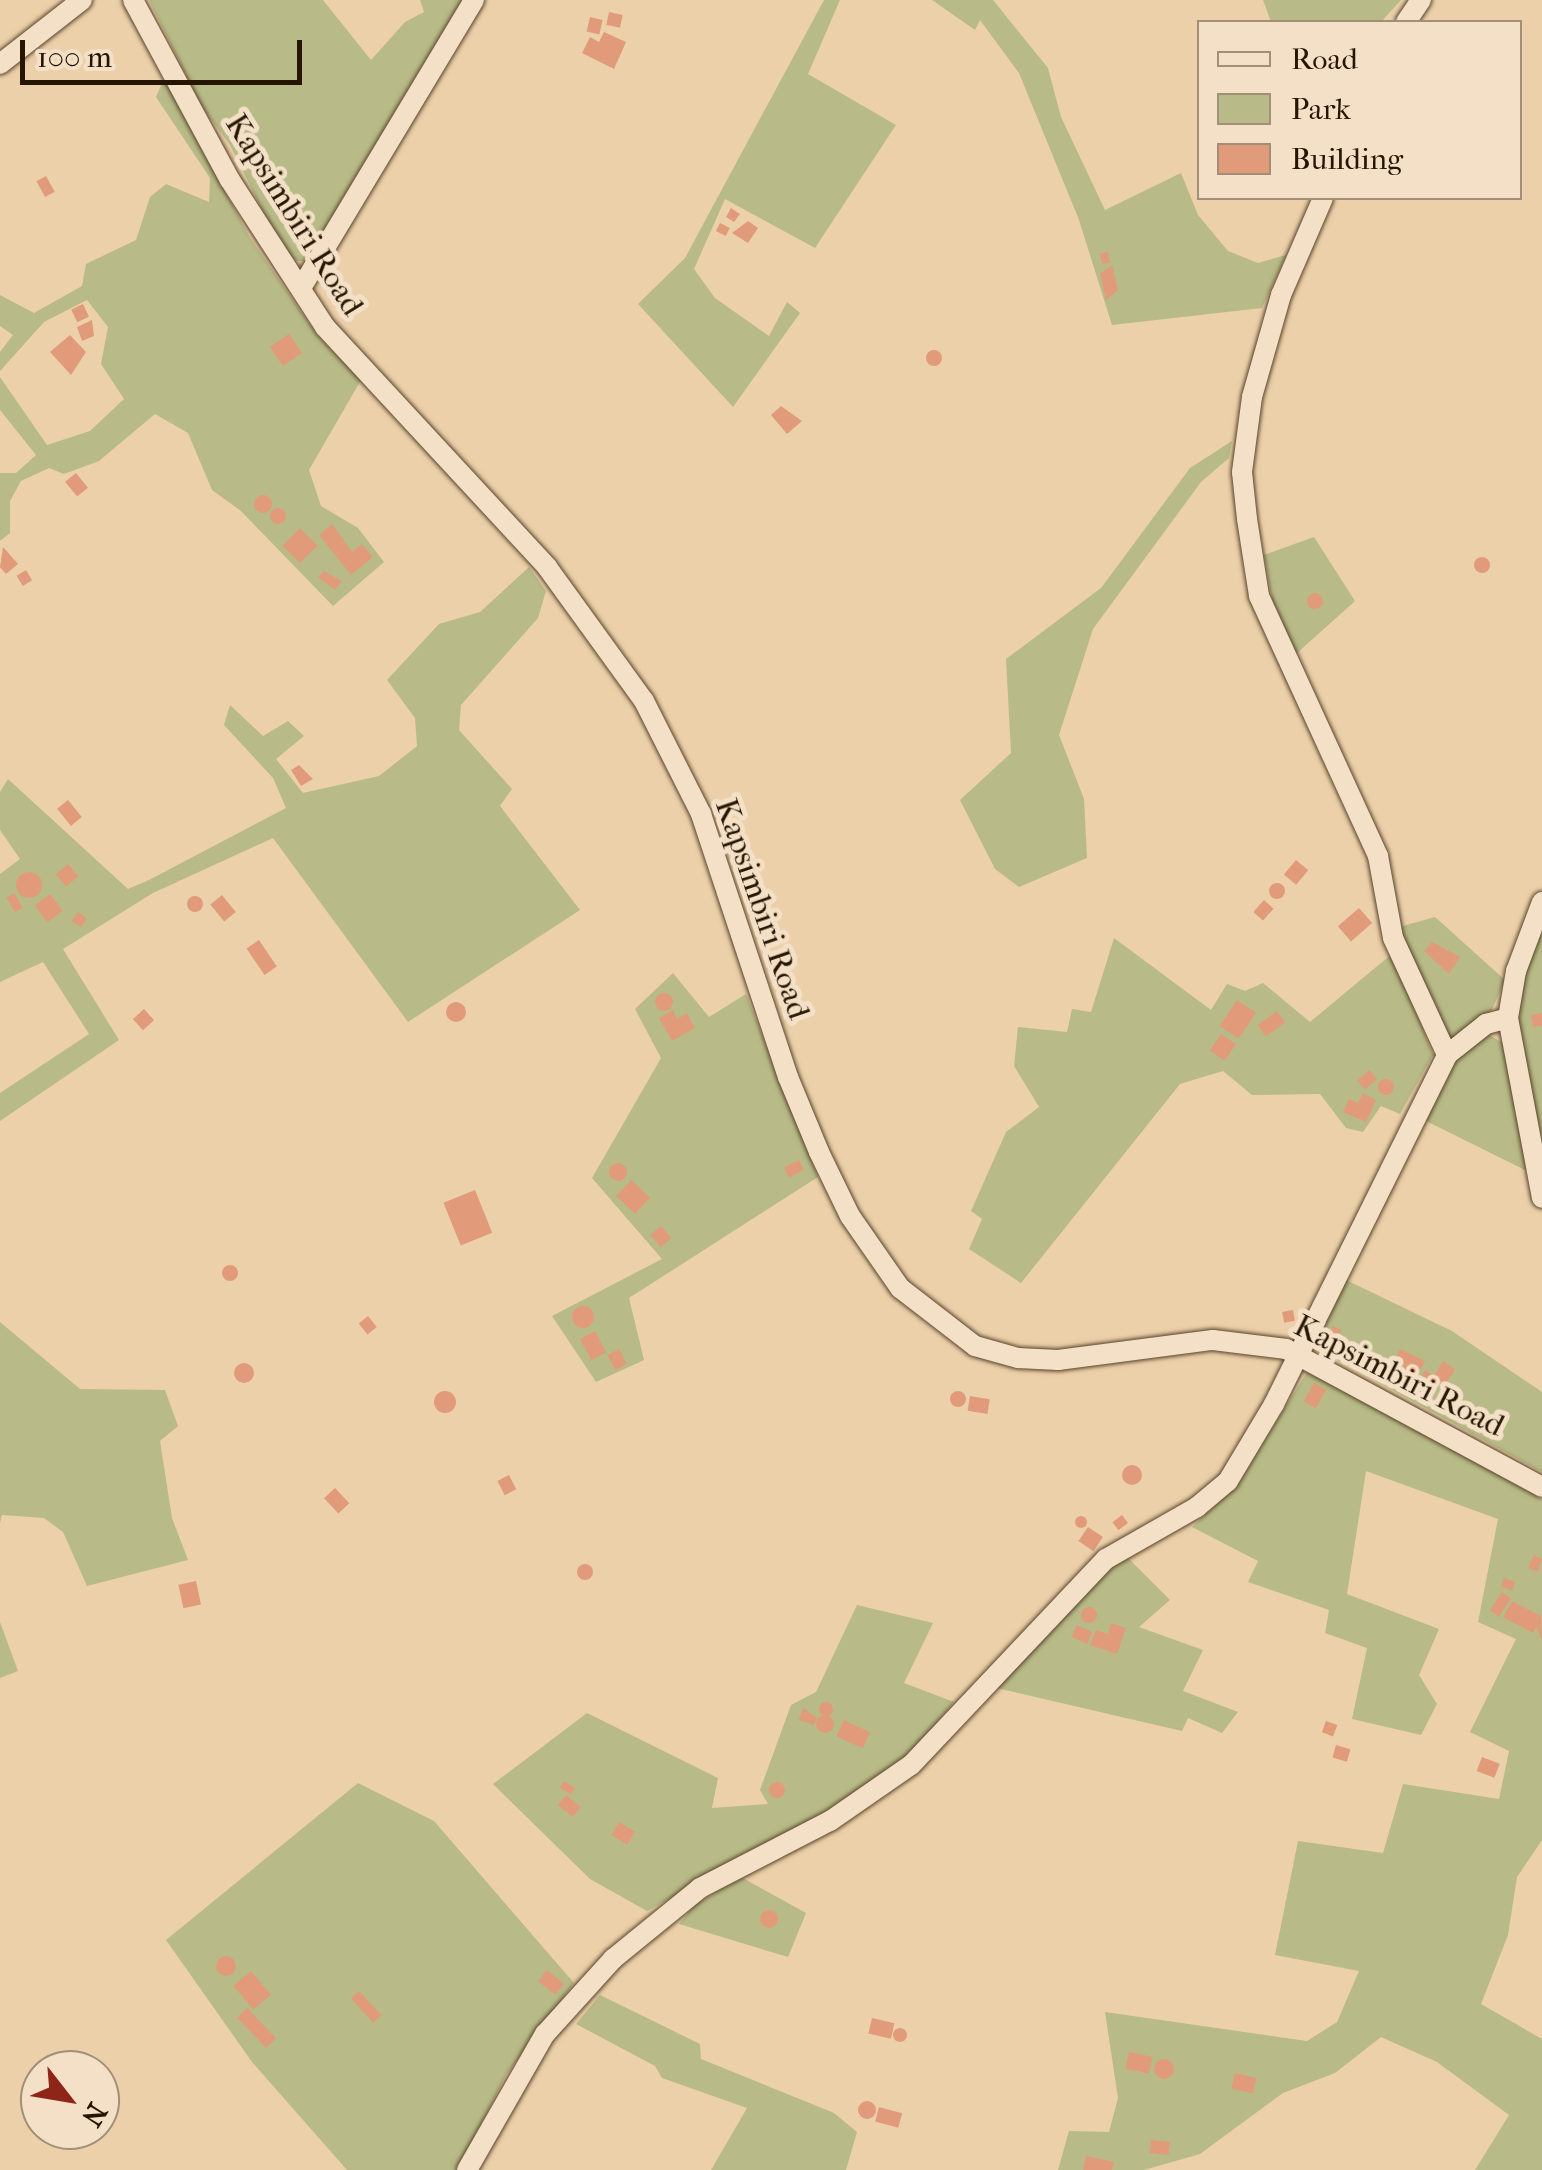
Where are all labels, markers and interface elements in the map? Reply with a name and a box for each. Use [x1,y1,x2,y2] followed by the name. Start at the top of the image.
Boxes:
[25,20,308,82] scale bar
[1197,20,1522,200] legend
[37,40,112,75] text: 100 m
[1291,42,1358,77] text: Road
[1291,92,1351,127] text: Park
[217,107,371,323] street label: Kapsimbiri Road
[1291,142,1403,177] text: Building
[706,794,818,1024] street label: Kapsimbiri Road
[1288,1307,1510,1445] street label: Kapsimbiri Road
[20,2050,120,2150] north arrow
[75,2097,114,2132] text: N

